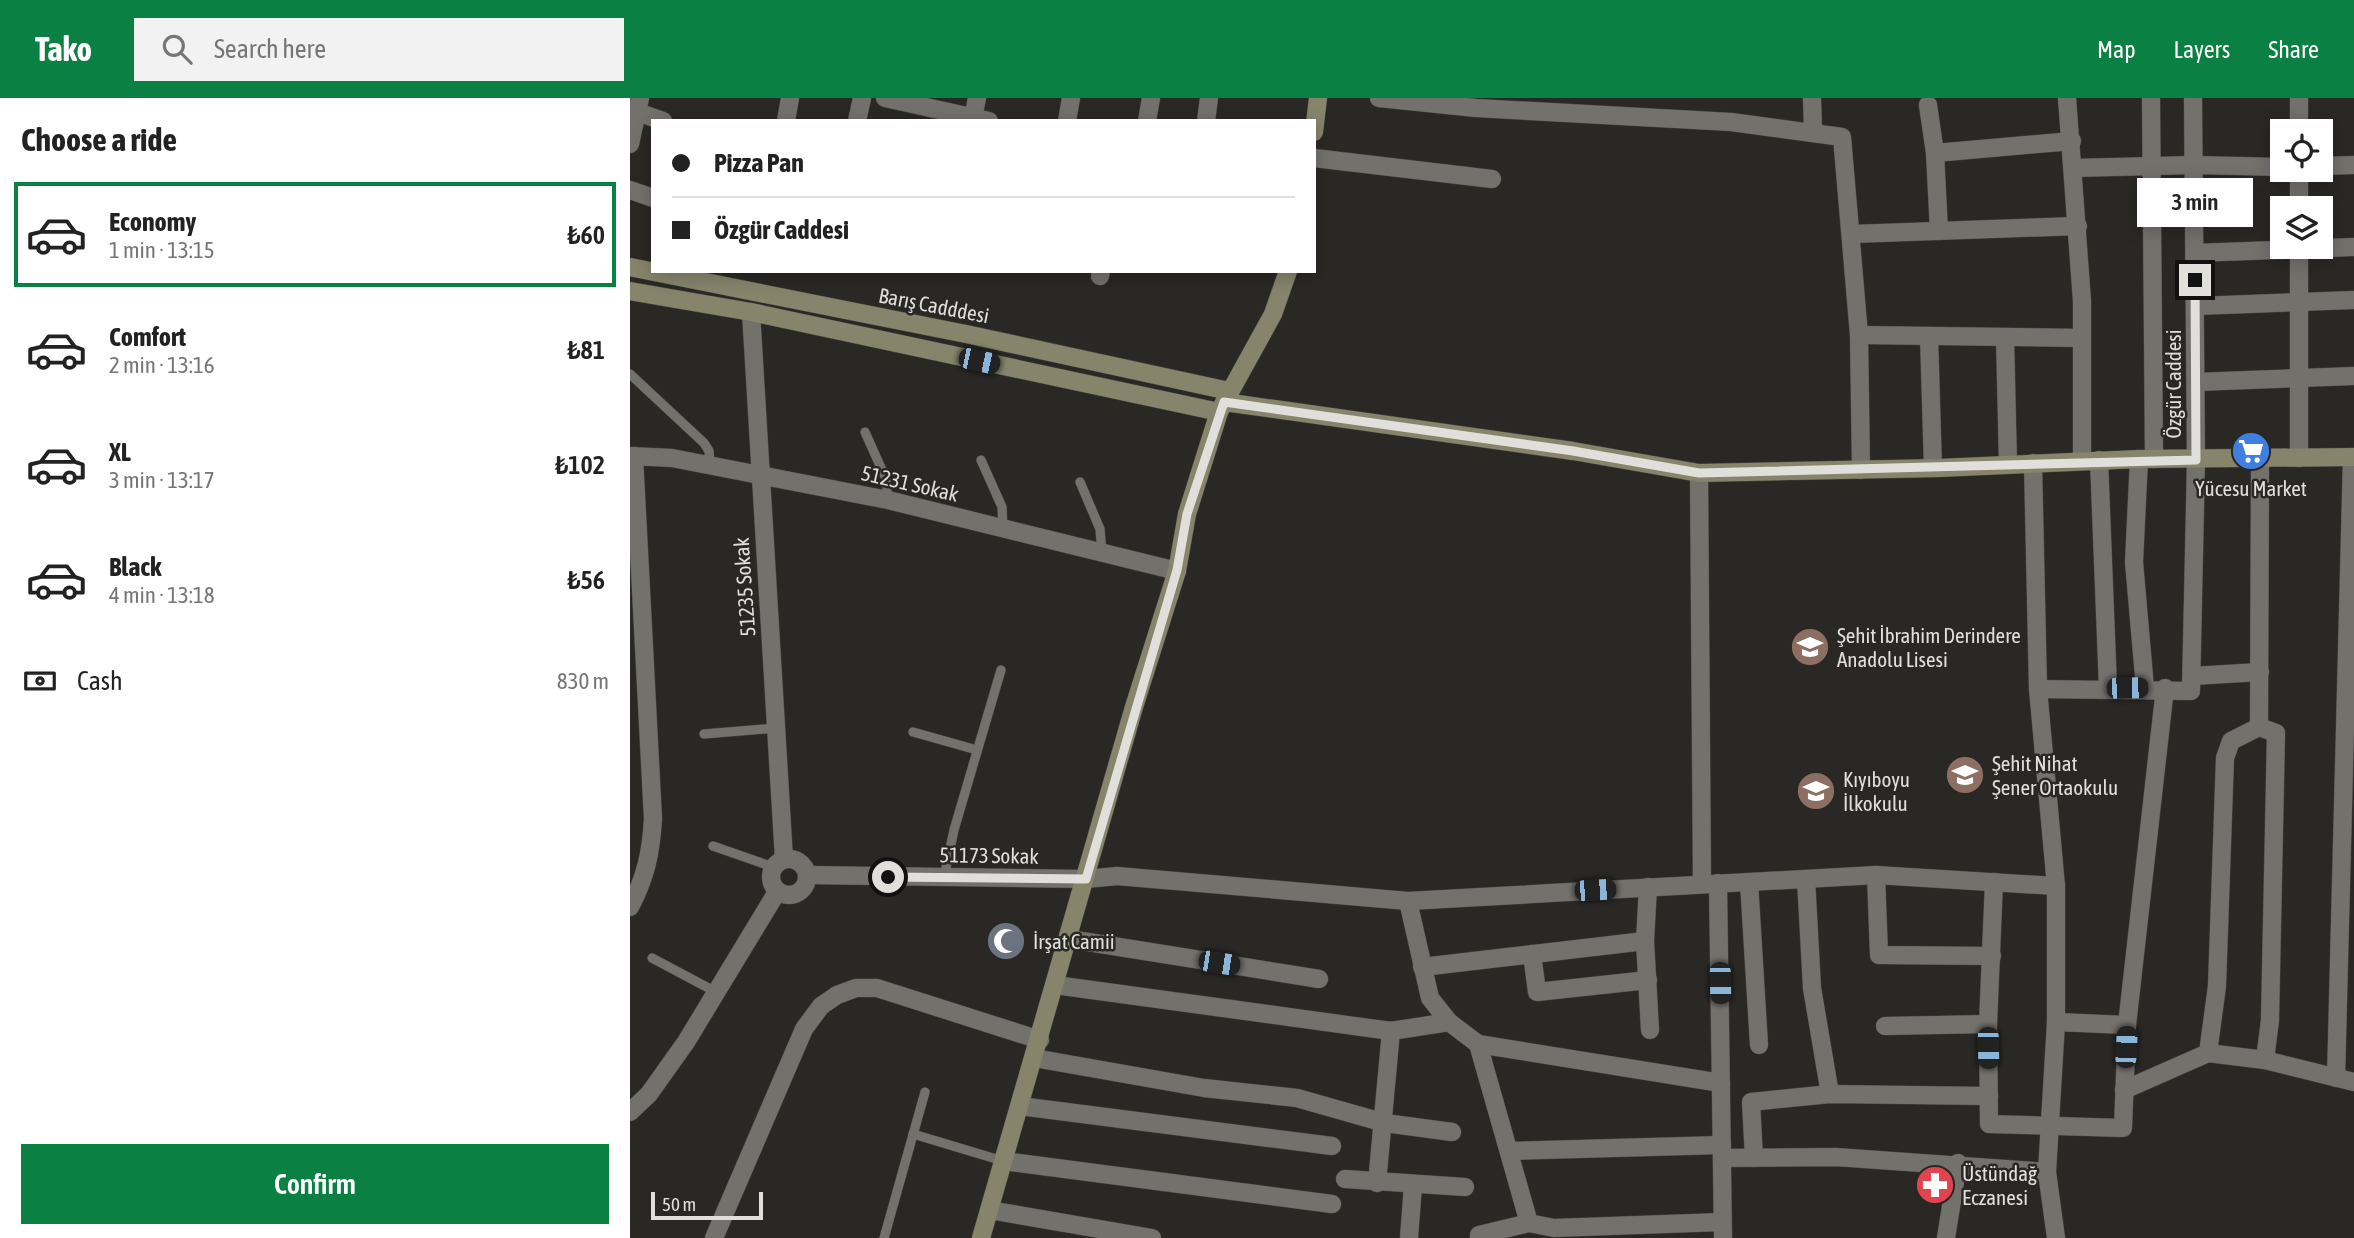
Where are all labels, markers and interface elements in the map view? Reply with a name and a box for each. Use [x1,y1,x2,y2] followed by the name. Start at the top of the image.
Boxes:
[134,18,624,81] search box
[35,30,92,68] text: Tako
[158,30,196,68] icon: search
[214,34,326,64] text: Search here
[2097,36,2136,63] text: Map
[2174,36,2230,63] text: Layers
[2268,36,2319,63] text: Share
[2270,119,2333,259] map controls
[2270,119,2333,182] button: locate
[21,121,177,158] text: Choose a ride
[714,148,804,178] text: Pizza Pan
[2137,178,2253,228] callout: 3 min
[2172,189,2218,215] text: 3 min
[2270,196,2333,259] button: layers
[25,203,88,266] icon: car
[109,207,196,237] text: Economy
[714,215,849,245] text: Özgür Caddesi
[568,220,605,250] text: ₺60
[109,237,215,263] text: 1 min · 13:15
[2179,264,2211,296] route end
[877,283,991,327] street label: Barış Cadddesi
[25,318,88,381] icon: car
[109,322,186,352] text: Comfort
[2161,330,2185,438] street label: Özgür Caddesi
[568,335,605,365] text: ₺81
[957,346,1002,376] car
[109,352,215,378] text: 2 min · 13:16
[2230,430,2272,472] supermarket icon: Yücesu Market
[25,433,88,496] icon: car
[109,437,131,467] text: XL
[555,450,605,480] text: ₺102
[859,460,961,506] street label: 51231 Sokak
[109,467,215,493] text: 3 min · 13:17
[2195,476,2307,500] place label: Yücesu Market
[729,537,759,637] street label: 51235 Sokak
[25,548,88,611] icon: car
[109,552,161,582] text: Black
[568,565,605,595] text: ₺56
[109,582,215,608] text: 4 min · 13:18
[1837,623,2021,671] place label: Şehit İbrahim Derindere Anadolu Lisesi
[1789,626,1831,668] school or university icon: Şehit İbrahim Derindere Anadolu Lisesi
[21,662,59,700] icon: cash
[77,666,123,696] text: Cash
[557,668,609,694] text: 830 m
[2106,677,2149,699] car
[1992,751,2118,799] place label: Şehit Nihat Şener Ortaokulu
[1944,754,1986,796] school or university icon: Şehit Nihat Şener Ortaokulu
[1843,767,1910,815] place label: Kıyıboyu İlkokulu
[1795,770,1837,812] school or university icon: Kıyıboyu İlkokulu
[939,842,1039,868] street label: 51173 Sokak
[872,861,904,893] route start
[1574,878,1617,902] car
[985,920,1027,962] mosque icon: İrşat Camii
[1033,929,1115,953] place label: İrşat Camii
[1197,949,1242,977] car
[1710,962,1731,1004] car
[2115,1025,2138,1069] car
[1978,1027,1999,1069] car
[21,1144,609,1224] button: Confirm
[1962,1161,2037,1209] place label: Üstündağ Eczanesi
[1914,1164,1956,1206] pharmacy icon: Üstündağ Eczanesi
[651,1189,763,1221] scale bar
[662,1193,696,1215] text: 50 m

